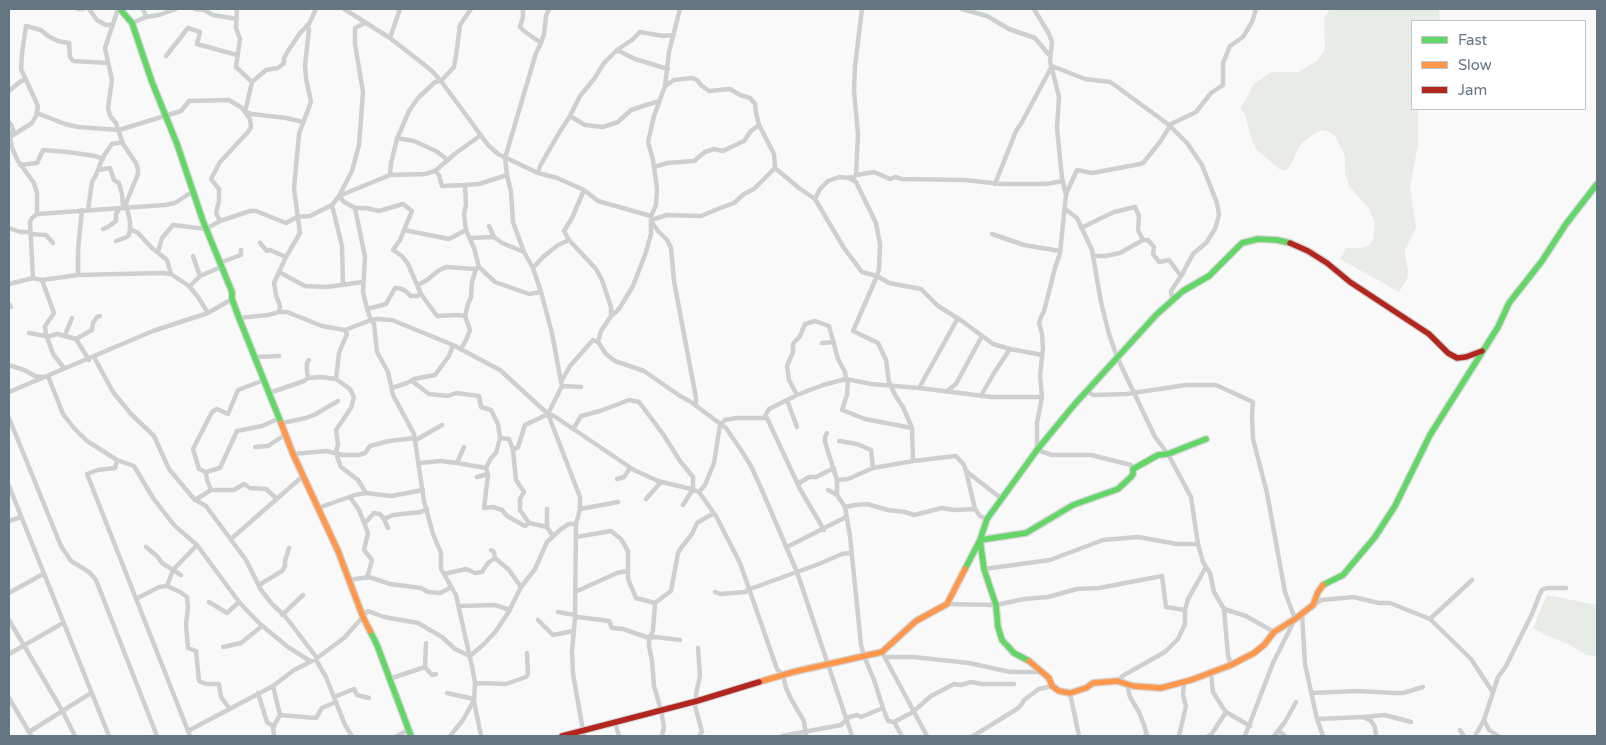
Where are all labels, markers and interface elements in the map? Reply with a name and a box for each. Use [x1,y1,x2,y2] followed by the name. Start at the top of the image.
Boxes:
[1411,20,1586,110] legend
[1458,31,1487,49] text: Fast
[1458,56,1492,74] text: Slow
[1458,81,1487,99] text: Jam

